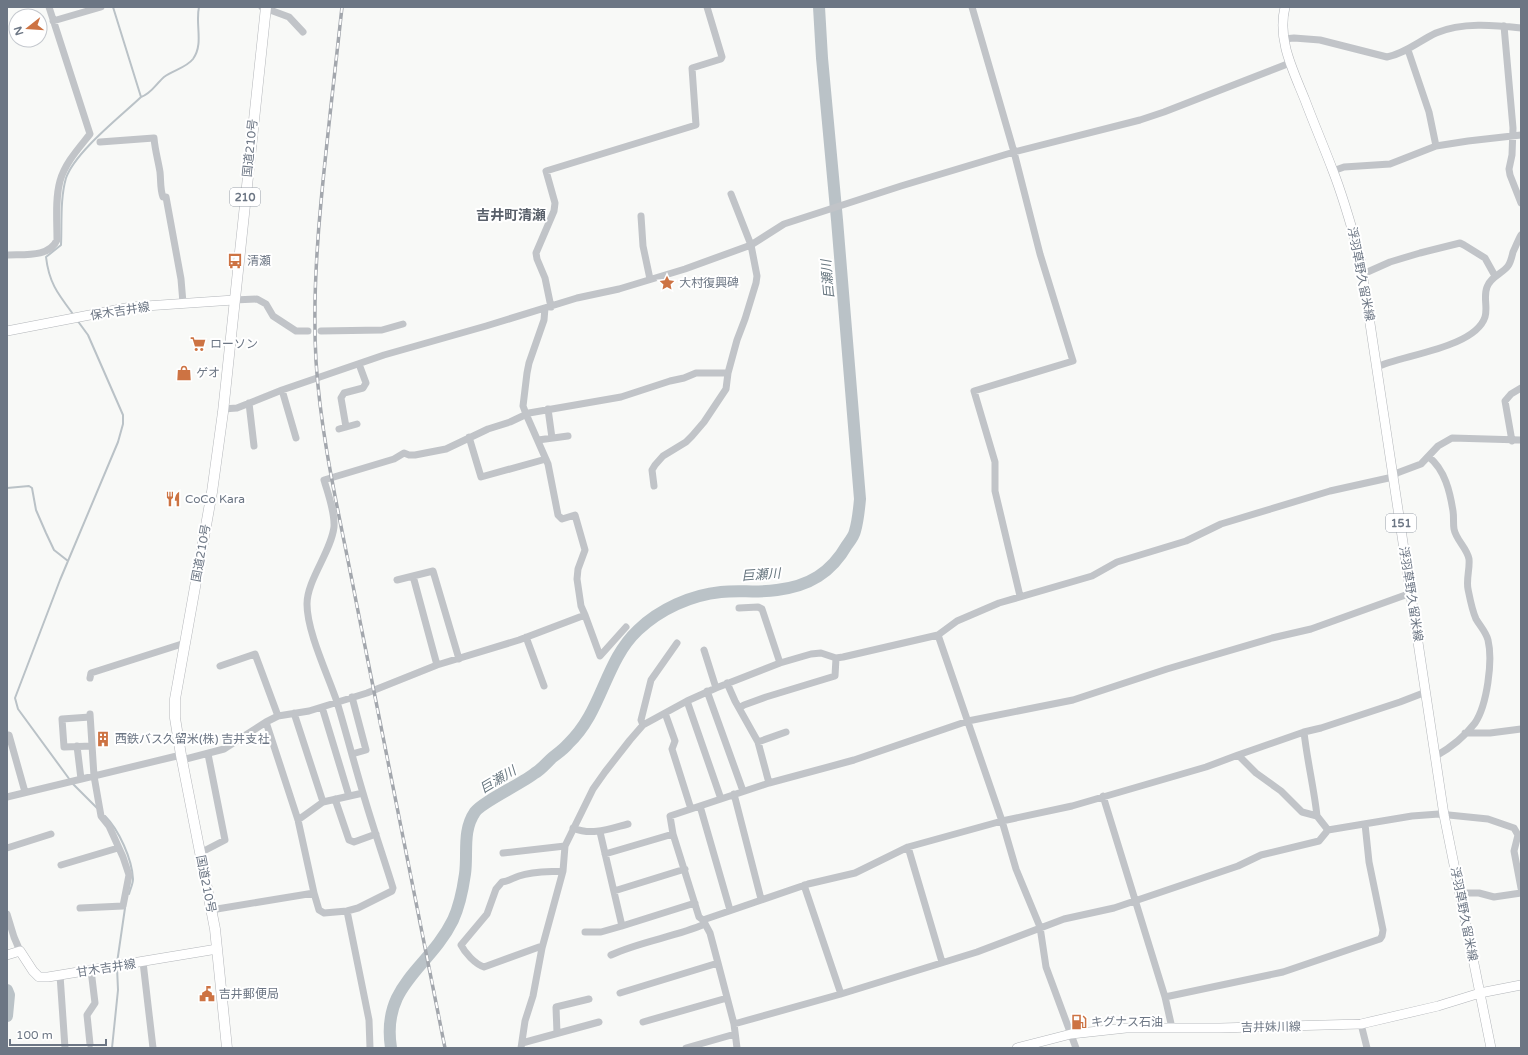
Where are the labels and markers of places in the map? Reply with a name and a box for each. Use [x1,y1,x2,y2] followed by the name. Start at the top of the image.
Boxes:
[226,252,244,270] bus stop icon: 清瀬
[247,254,271,268] place label: 清瀬
[658,274,676,292] place icon: 大村復興碑
[679,276,739,290] place label: 大村復興碑
[189,335,207,353] supermarket icon: ローソン
[210,337,258,351] place label: ローソン
[175,364,193,382] shop icon: ゲオ
[196,366,220,380] place label: ゲオ
[164,490,182,508] restaurant icon: CoCo Kara
[185,492,245,506] place label: CoCo Kara
[94,730,112,748] building icon: 西鉄バス久留米(株) 吉井支社
[115,732,270,746] place label: 西鉄バス久留米(株) 吉井支社
[198,985,216,1003] public building icon: 吉井郵便局
[219,987,279,1001] place label: 吉井郵便局
[1070,1013,1088,1031] fuel station icon: キグナス石油
[1091,1015,1163,1029] place label: キグナス石油

